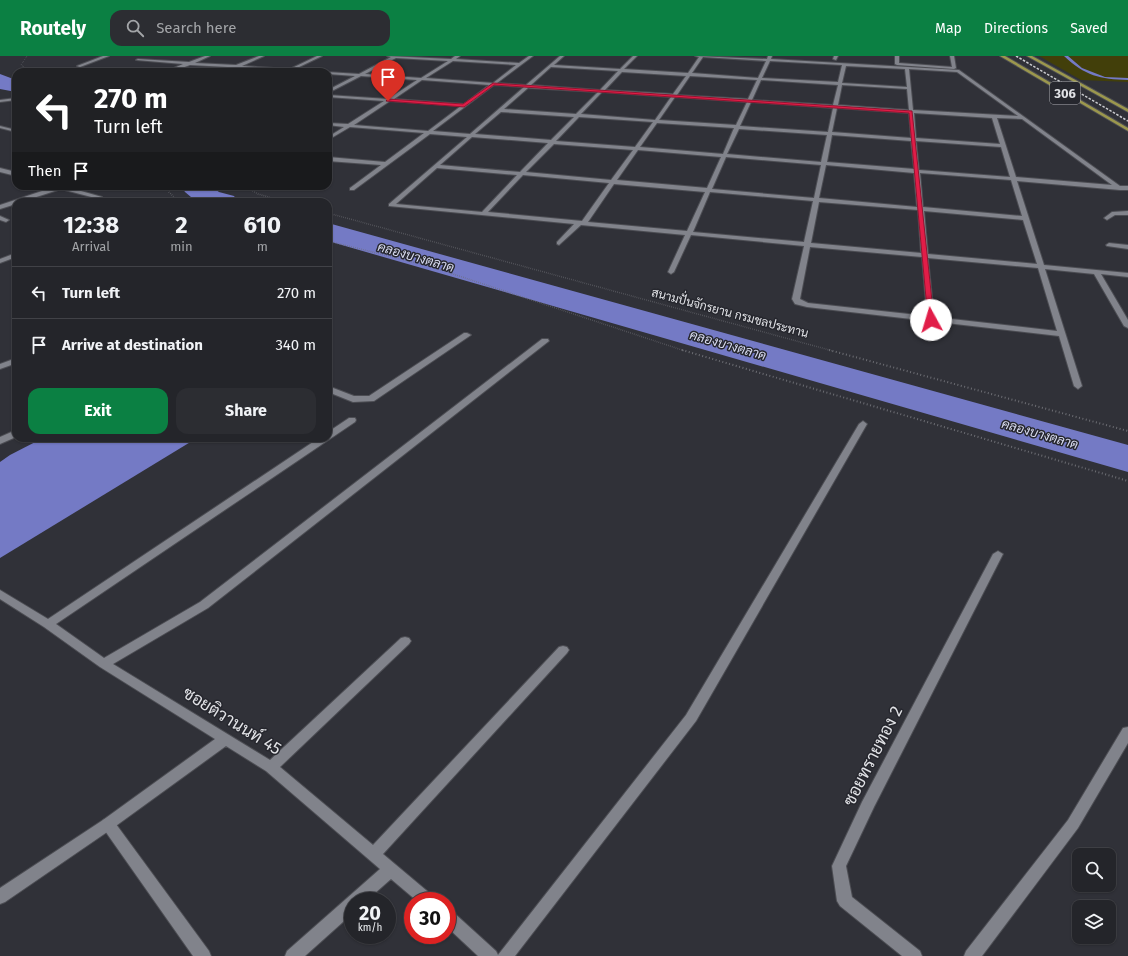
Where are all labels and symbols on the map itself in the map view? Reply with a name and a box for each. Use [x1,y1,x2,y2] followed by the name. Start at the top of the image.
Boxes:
[371,60,405,101] pin
[1050,82,1080,104] road number: 306
[376,239,456,275] water label: คลองบางตลาด
[650,282,811,341] street label: สนามปั่นจักรยาน กรมชลประทาน
[910,299,952,341] position arrow
[688,327,768,363] water label: คลองบางตลาด
[1000,416,1080,452] water label: คลองบางตลาด
[179,681,286,760] street label: ซอยติวานนท์ 45
[839,703,907,809] street label: ซอยทรายทอง 2
[404,892,456,944] speed limit sign: 30

